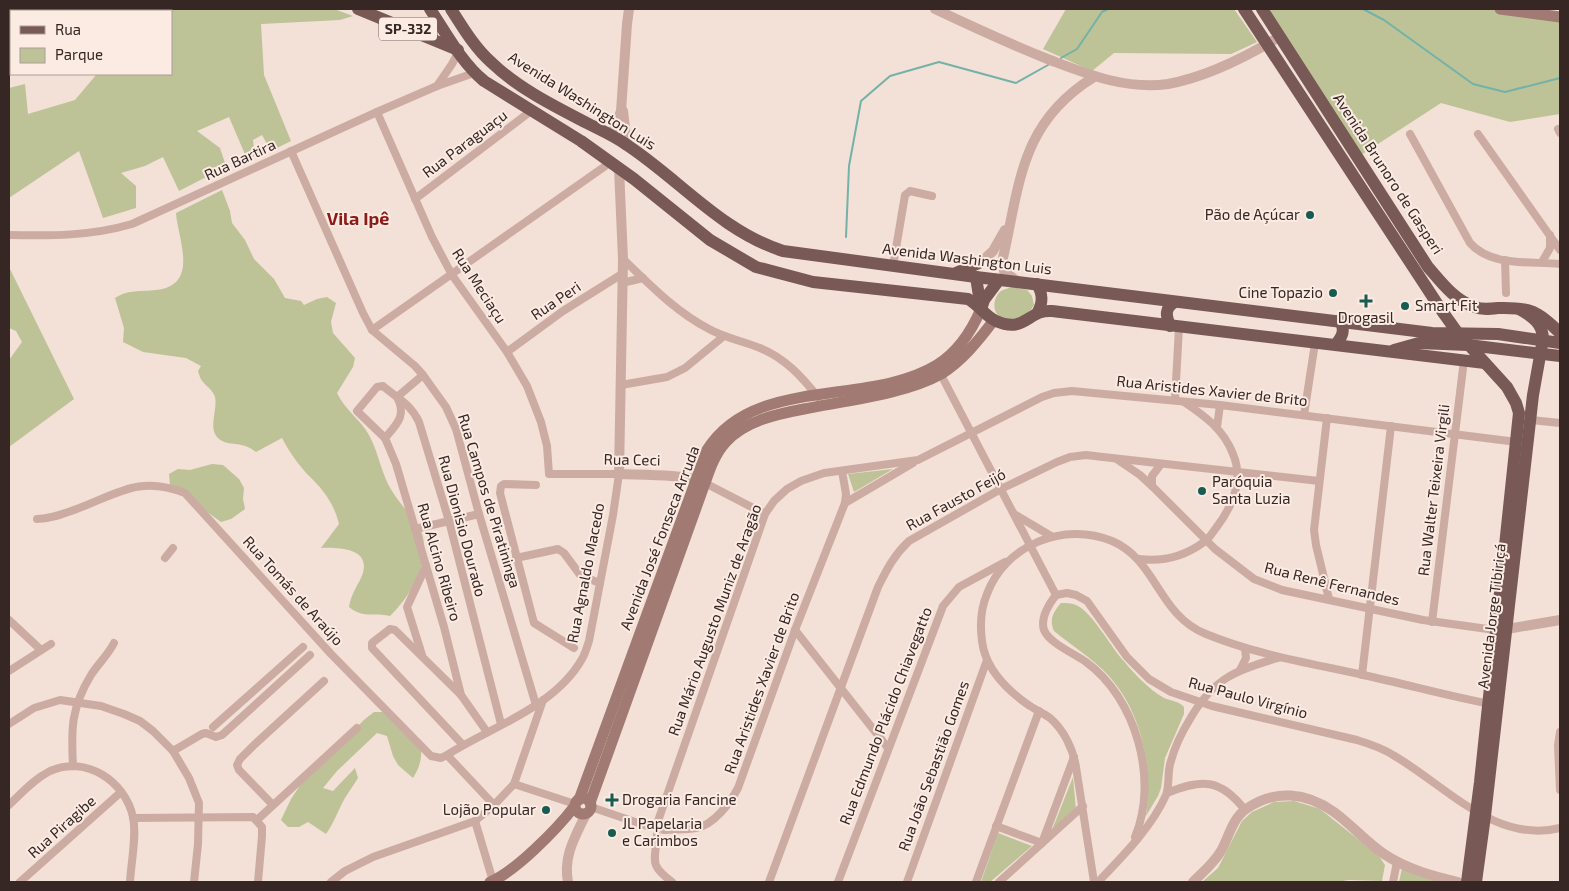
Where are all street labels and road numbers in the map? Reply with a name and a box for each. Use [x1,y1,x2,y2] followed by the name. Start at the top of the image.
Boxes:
[379,18,437,40] road number: SP-332
[505,47,660,153] street label: Avenida Washington Luis
[1330,90,1448,257] street label: Avenida Brunoro de Gasperi
[418,105,511,182] street label: Rua Paraguaçu
[201,135,278,183] street label: Rua Bartira
[881,239,1053,277] street label: Avenida Washington Luis
[448,245,511,327] street label: Rua Meciaçu
[527,277,584,323] street label: Rua Peri
[1116,371,1309,409] street label: Rua Aristides Xavier de Brito
[1414,403,1452,577] street label: Rua Walter Teixeira Virgili
[455,411,525,590] street label: Rua Campos de Piratininga
[616,443,703,632] street label: Avenida José Fonseca Arruda
[603,450,661,468] street label: Rua Ceci
[435,453,491,598] street label: Rua Dionisio Dourado
[903,464,1009,535] street label: Rua Fausto Feijó
[414,501,465,623] street label: Rua Alcino Ribeiro
[563,501,607,644] street label: Rua Agnaldo Macedo
[664,501,764,738] street label: Rua Mário Augusto Muniz de Aragão
[239,532,348,649] street label: Rua Tomás de Araújo
[1473,542,1510,690] street label: Avenida Jorge Tibiriçá
[1263,558,1402,609] street label: Rua Renê Fernandes
[720,589,802,776] street label: Rua Aristides Xavier de Brito
[835,604,935,827] street label: Rua Edmundo Plácido Chiavegatto
[1187,672,1310,722] street label: Rua Paulo Virgínio
[894,678,972,853] street label: Rua João Sebastião Gomes
[24,791,99,861] street label: Rua Piragibe

